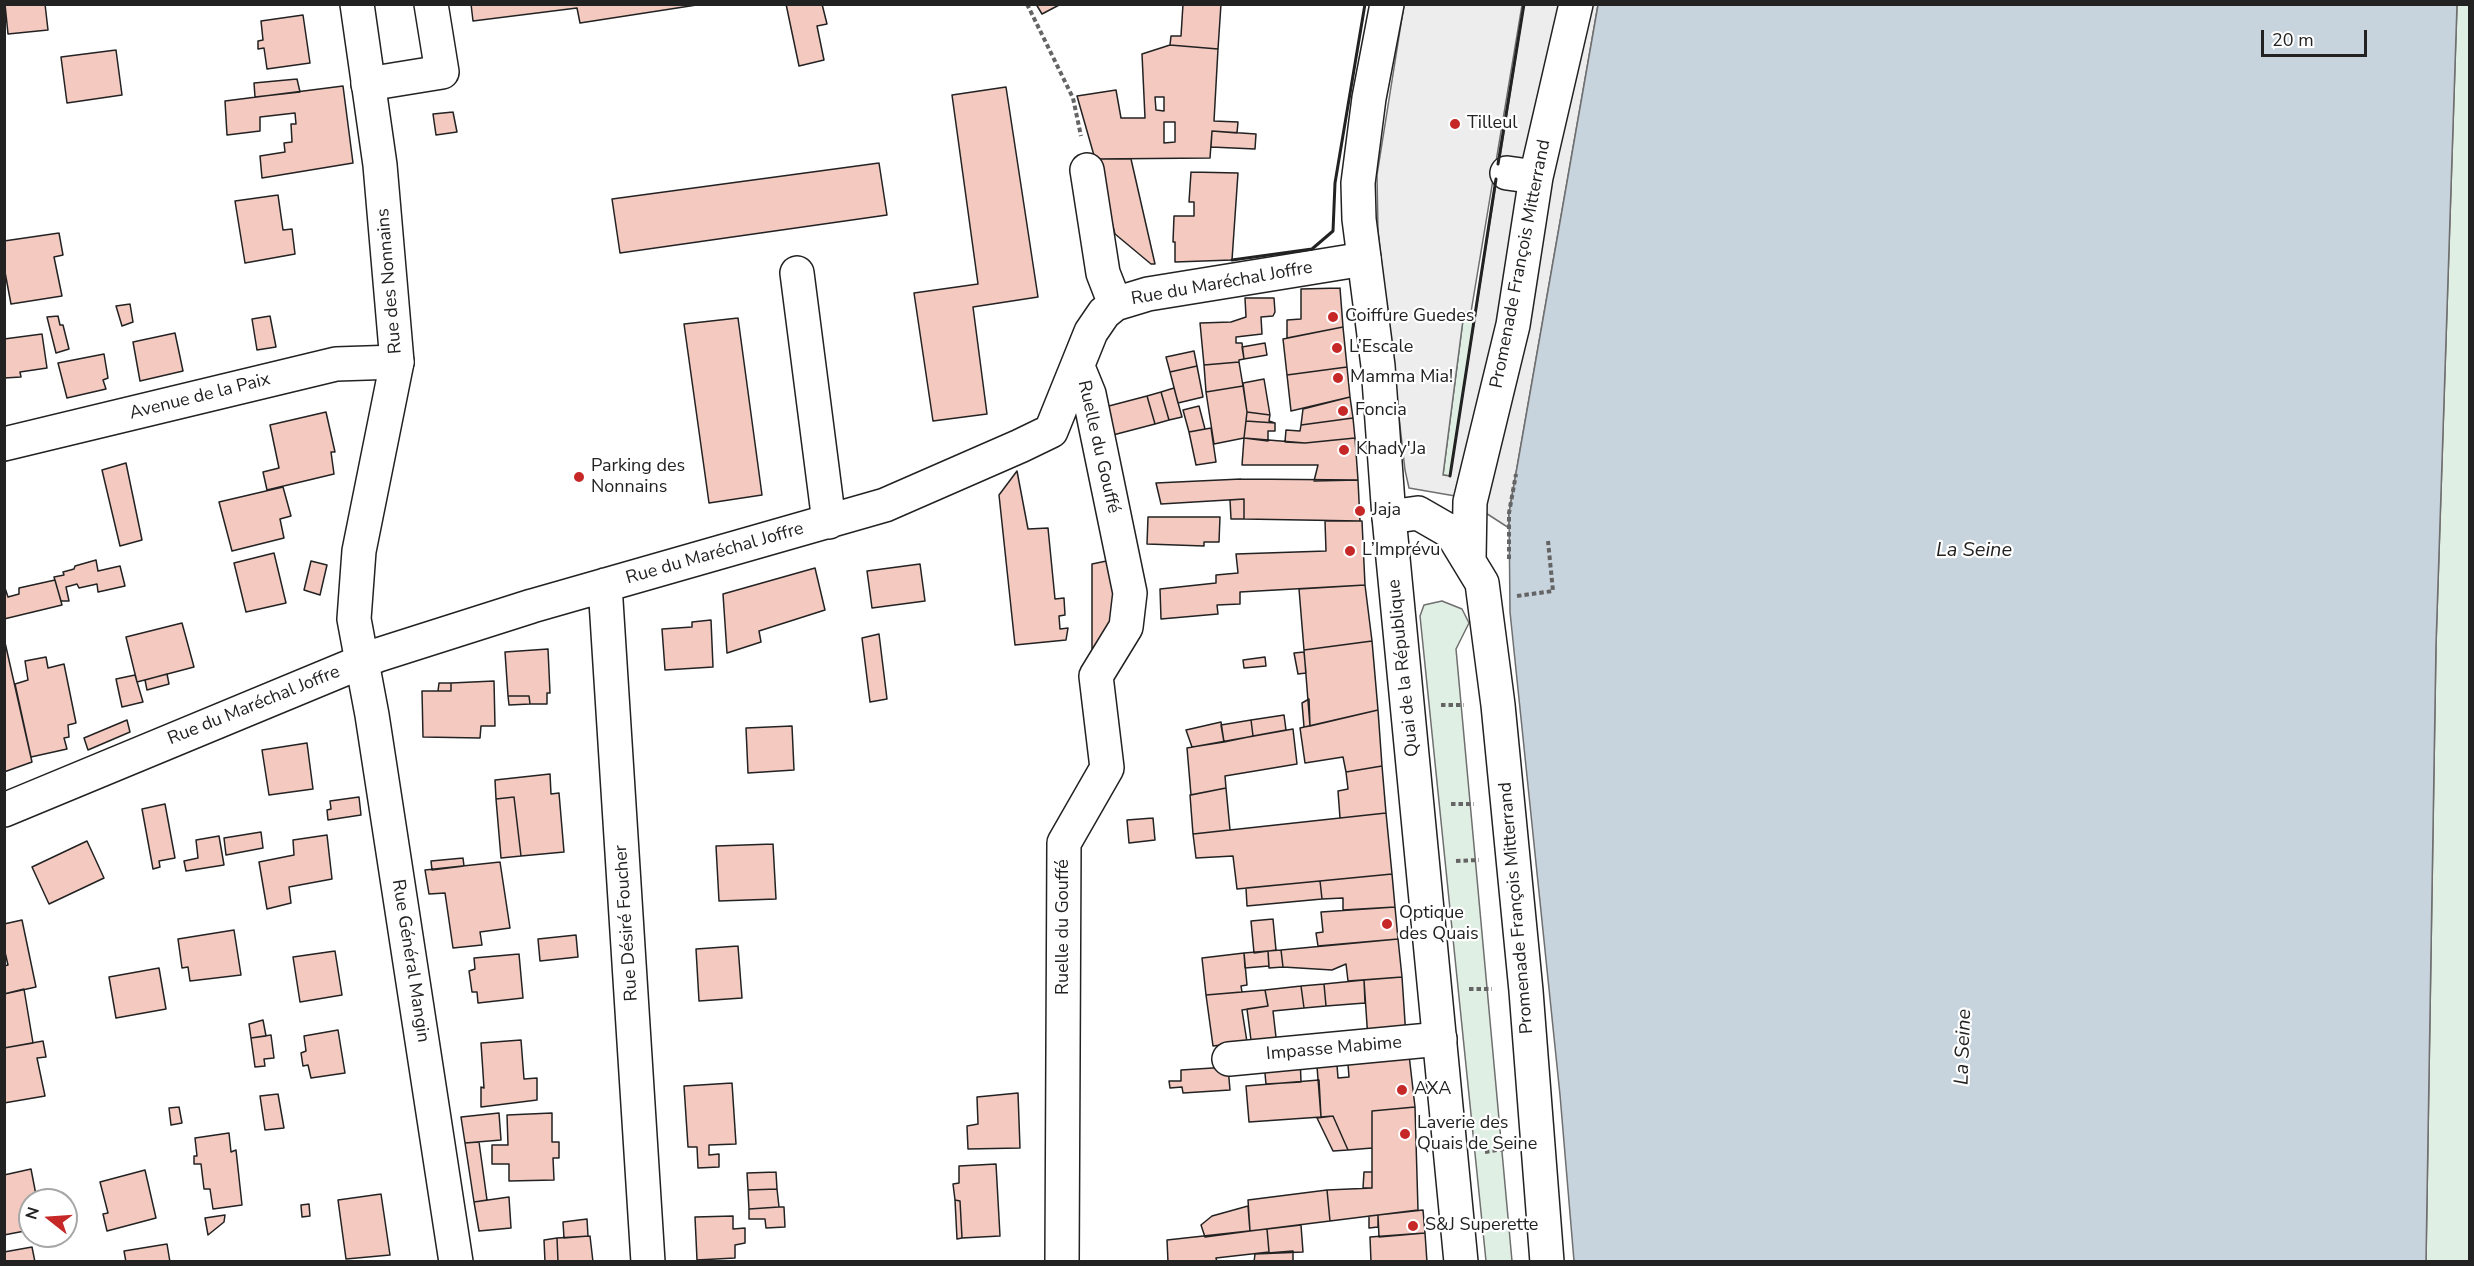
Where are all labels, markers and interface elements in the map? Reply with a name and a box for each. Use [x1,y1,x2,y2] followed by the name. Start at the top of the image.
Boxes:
[2264,18,2370,56] scale bar
[2272,28,2314,52] text: 20 m
[1467,113,1518,135] place label: Tilleul
[1448,117,1462,131] marker: Tilleul
[1486,138,1556,390] street label: Promenade François Mitterrand
[373,207,407,355] street label: Rue des Nonnains
[1130,257,1314,311] street label: Rue du Maréchal Joffre
[1345,306,1474,328] place label: Coiffure Guedes
[1326,310,1340,324] marker: Coiffure Guedes
[1349,337,1413,359] place label: L’Escale
[1330,341,1344,355] marker: L’Escale
[1350,367,1453,389] place label: Mamma Mia!
[127,369,273,425] street label: Avenue de la Paix
[1331,371,1345,385] marker: Mamma Mia!
[1072,378,1124,516] street label: Ruelle du Gouffé
[1355,400,1407,422] place label: Foncia
[1336,404,1350,418] marker: Foncia
[1356,439,1426,461] place label: Khady'Ja
[1337,443,1351,457] marker: Khady'Ja
[591,456,685,498] place label: Parking des Nonnains
[572,470,586,484] marker: Parking des Nonnains
[1372,500,1401,522] place label: Jaja
[1353,504,1367,518] marker: Jaja
[624,518,806,590] street label: Rue du Maréchal Joffre
[1936,539,2012,563] water label: La Seine
[1362,540,1440,562] place label: L’Imprévu
[1343,544,1357,558] marker: L’Imprévu
[1384,578,1424,758] street label: Quai de la République
[165,662,343,750] street label: Rue du Maréchal Joffre
[1495,781,1539,1035] street label: Promenade François Mitterrand
[611,844,643,1002] street label: Rue Désiré Foucher
[1053,859,1075,995] street label: Ruelle du Gouffé
[386,878,434,1044] street label: Rue Général Mangin
[1399,903,1479,946] place label: Optique des Quais
[1380,917,1394,931] marker: Optique des Quais
[1951,1009,1977,1085] water label: La Seine
[1265,1032,1403,1066] street label: Impasse Mabime
[1414,1079,1451,1101] place label: AXA
[1395,1083,1409,1097] marker: AXA
[1417,1113,1537,1156] place label: Laverie des Quais de Seine
[1398,1127,1412,1141] marker: Laverie des Quais de Seine
[18,1188,78,1248] north arrow
[20,1204,45,1222] text: N
[1425,1215,1538,1237] place label: S&J Superette
[1406,1219,1420,1233] marker: S&J Superette

